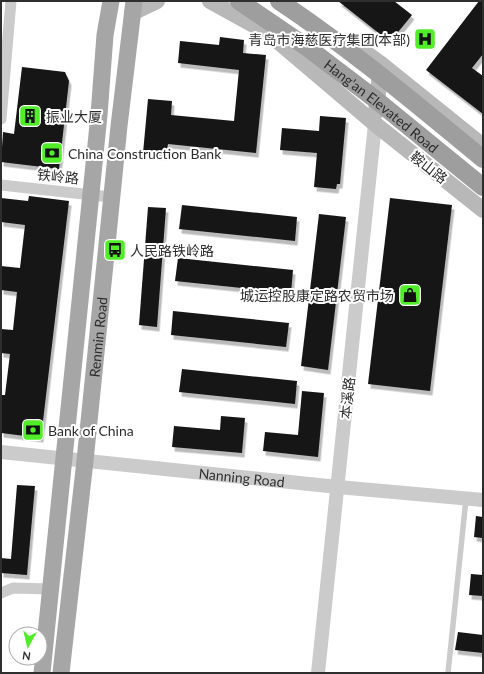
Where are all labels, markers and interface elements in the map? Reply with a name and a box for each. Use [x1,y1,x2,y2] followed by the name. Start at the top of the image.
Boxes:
[412,26,438,52] hospital icon: 青岛市海慈医疗集团(本部)
[249,31,410,48] place label: 青岛市海慈医疗集团(本部)
[321,55,442,156] street label: Hang'an Elevated Road
[17,103,43,129] building icon: 振业大厦
[46,108,102,125] place label: 振业大厦
[39,140,65,166] bank icon: China Construction Bank
[68,145,222,162] place label: China Construction Bank
[407,147,451,187] street label: 鞍山路
[36,165,80,187] street label: 铁岭路
[102,237,128,263] bus stop icon: 人民路铁岭路
[130,242,214,259] place label: 人民路铁岭路
[397,282,423,308] shop icon: 城运控股康定路农贸市场
[240,287,394,304] place label: 城运控股康定路农贸市场
[85,296,110,378] street label: Renmin Road
[336,376,358,420] street label: 本溪路
[20,417,46,443] bank icon: Bank of China
[48,422,134,439] place label: Bank of China
[198,464,285,490] street label: Nanning Road
[8,626,48,666] north arrow
[21,649,32,663] text: N

